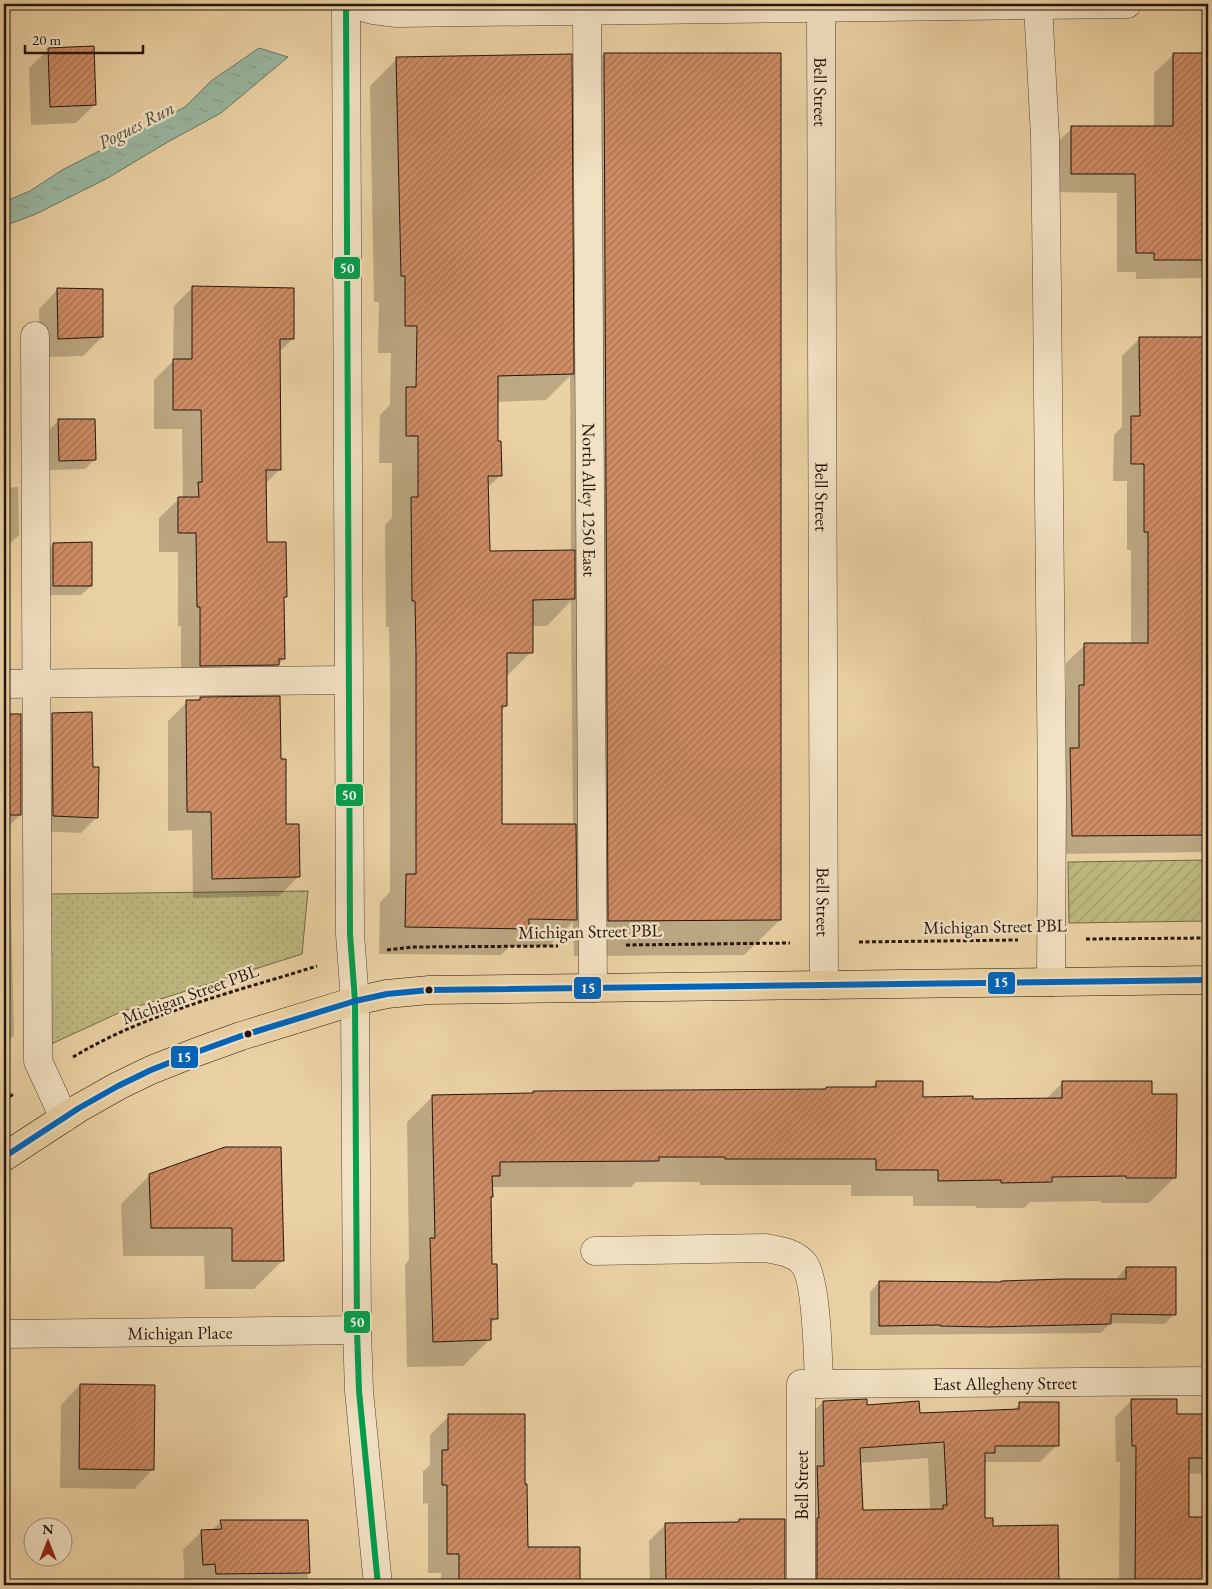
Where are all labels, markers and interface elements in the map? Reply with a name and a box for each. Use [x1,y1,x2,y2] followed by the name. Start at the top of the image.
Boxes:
[25,22,142,54] scale bar
[32,30,61,49] text: 20 m
[810,57,833,127] street label: Bell Street
[93,95,179,155] water label: Pogues Run
[333,256,361,280] line badge: 50
[340,259,355,277] text: 50
[578,423,602,577] street label: North Alley 1250 East
[811,462,834,532] street label: Bell Street
[335,783,364,807] line badge: 50
[342,786,357,804] text: 50
[812,867,835,937] street label: Bell Street
[923,913,1068,939] street label: Michigan Street PBL
[518,918,663,944] street label: Michigan Street PBL
[118,958,262,1029] street label: Michigan Street PBL
[987,971,1016,995] line badge: 15
[994,973,1008,991] text: 15
[573,976,602,1000] line badge: 15
[581,979,595,997] text: 15
[424,985,434,995] unlabelled marker
[243,1029,253,1039] unlabelled marker
[170,1045,199,1069] line badge: 15
[177,1048,191,1066] text: 15
[343,1310,371,1334] line badge: 50
[350,1313,365,1331] text: 50
[127,1320,233,1344] street label: Michigan Place
[933,1370,1078,1395] street label: East Allegheny Street
[790,1450,813,1520] street label: Bell Street
[22,1516,72,1566] north arrow
[42,1520,54,1538] text: N

